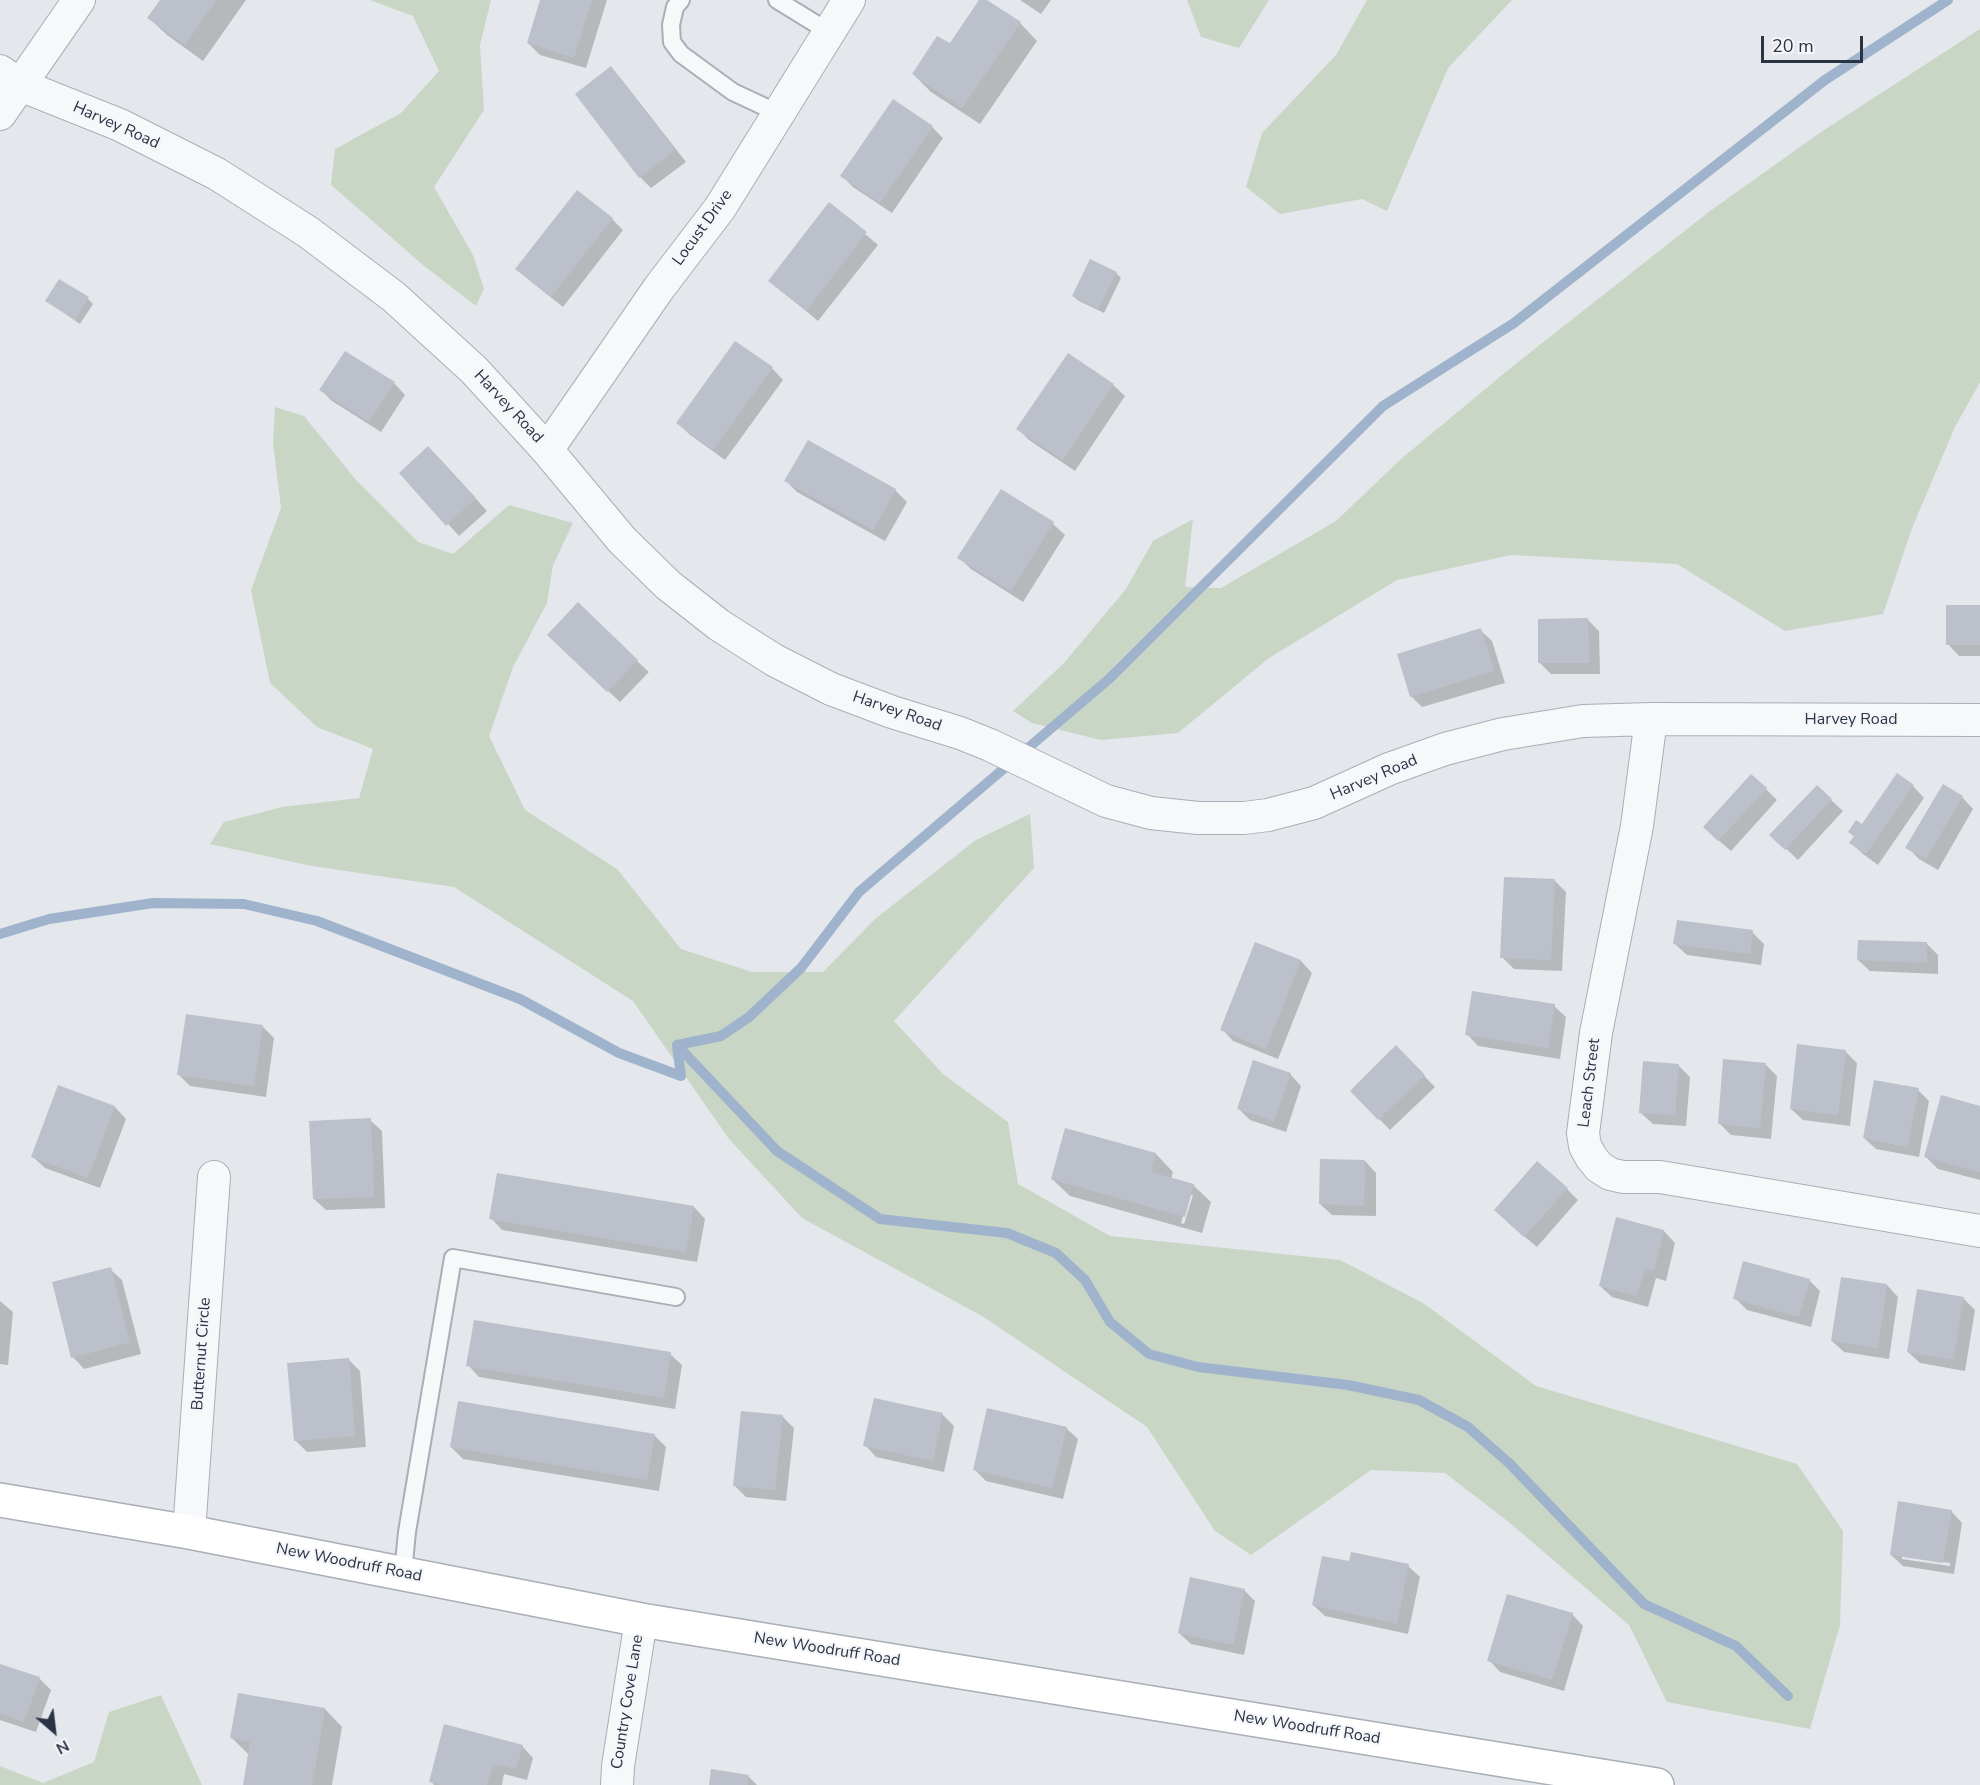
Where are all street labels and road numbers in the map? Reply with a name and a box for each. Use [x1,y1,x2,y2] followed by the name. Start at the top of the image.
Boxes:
[70,98,162,154] street label: Harvey Road
[669,186,737,270] street label: Locust Drive
[469,366,547,448] street label: Harvey Road
[850,688,944,736] street label: Harvey Road
[1805,710,1897,730] street label: Harvey Road
[1327,751,1421,805] street label: Harvey Road
[1575,1037,1605,1129] street label: Leach Street
[188,1297,216,1411] street label: Butternut Circle
[275,1539,423,1587] street label: New Woodruff Road
[752,1629,902,1671] street label: New Woodruff Road
[608,1633,648,1771] street label: Country Cove Lane
[1232,1707,1382,1749] street label: New Woodruff Road

